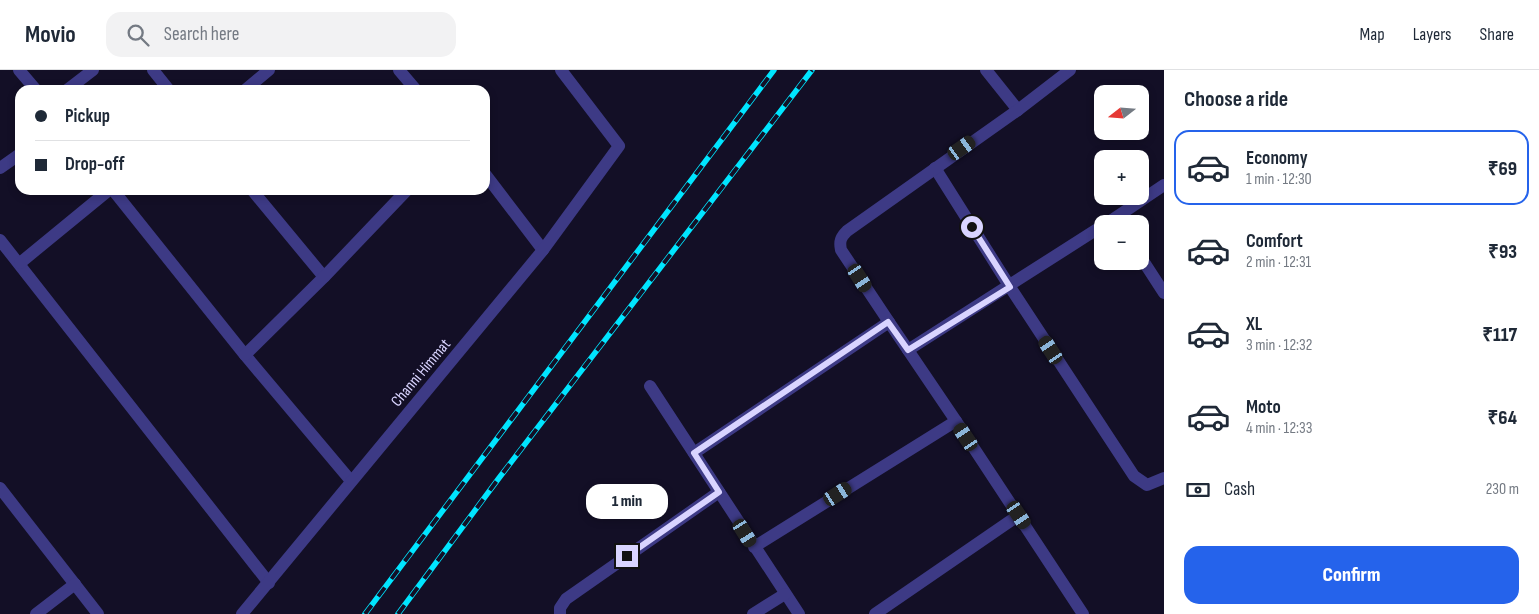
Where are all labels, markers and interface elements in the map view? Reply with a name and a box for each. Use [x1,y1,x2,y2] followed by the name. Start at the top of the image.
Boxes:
[106,12,456,57] search box
[25,20,76,49] text: Movio
[124,21,152,49] icon: search
[164,23,239,46] text: Search here
[1360,24,1385,45] text: Map
[1413,24,1452,45] text: Layers
[1480,24,1514,45] text: Share
[1094,85,1149,140] north arrow
[1094,85,1149,270] map controls
[1184,86,1288,113] text: Choose a ride
[65,105,110,128] text: Pickup
[945,133,978,163] car
[1186,145,1231,190] icon: car
[1246,147,1308,170] text: Economy
[1094,150,1149,205] button: +
[65,153,125,176] text: Drop-off
[1488,158,1517,181] text: ₹69
[1246,170,1312,189] text: 1 min · 12:30
[1094,215,1149,270] button: −
[961,216,983,238] route start
[1186,228,1231,273] icon: car
[1246,230,1303,253] text: Comfort
[1488,241,1517,264] text: ₹93
[1246,253,1311,272] text: 2 min · 12:31
[845,261,874,295] car
[1186,311,1231,356] icon: car
[1246,313,1262,336] text: XL
[1482,324,1517,347] text: ₹117
[1036,333,1065,367] car
[387,335,455,411] street label: Channi Himmat
[1246,336,1312,355] text: 3 min · 12:32
[1186,394,1231,439] icon: car
[1246,396,1281,419] text: Moto
[1488,407,1517,430] text: ₹64
[1246,419,1312,438] text: 4 min · 12:33
[951,420,980,454] car
[1184,476,1212,504] icon: cash
[1224,478,1255,501] text: Cash
[821,480,854,508] car
[1486,480,1519,499] text: 230 m
[586,484,668,518] callout: 1 min
[612,492,642,511] text: 1 min
[1004,498,1033,532] car
[730,516,759,550] car
[616,545,638,567] route end
[1184,546,1519,604] button: Confirm

